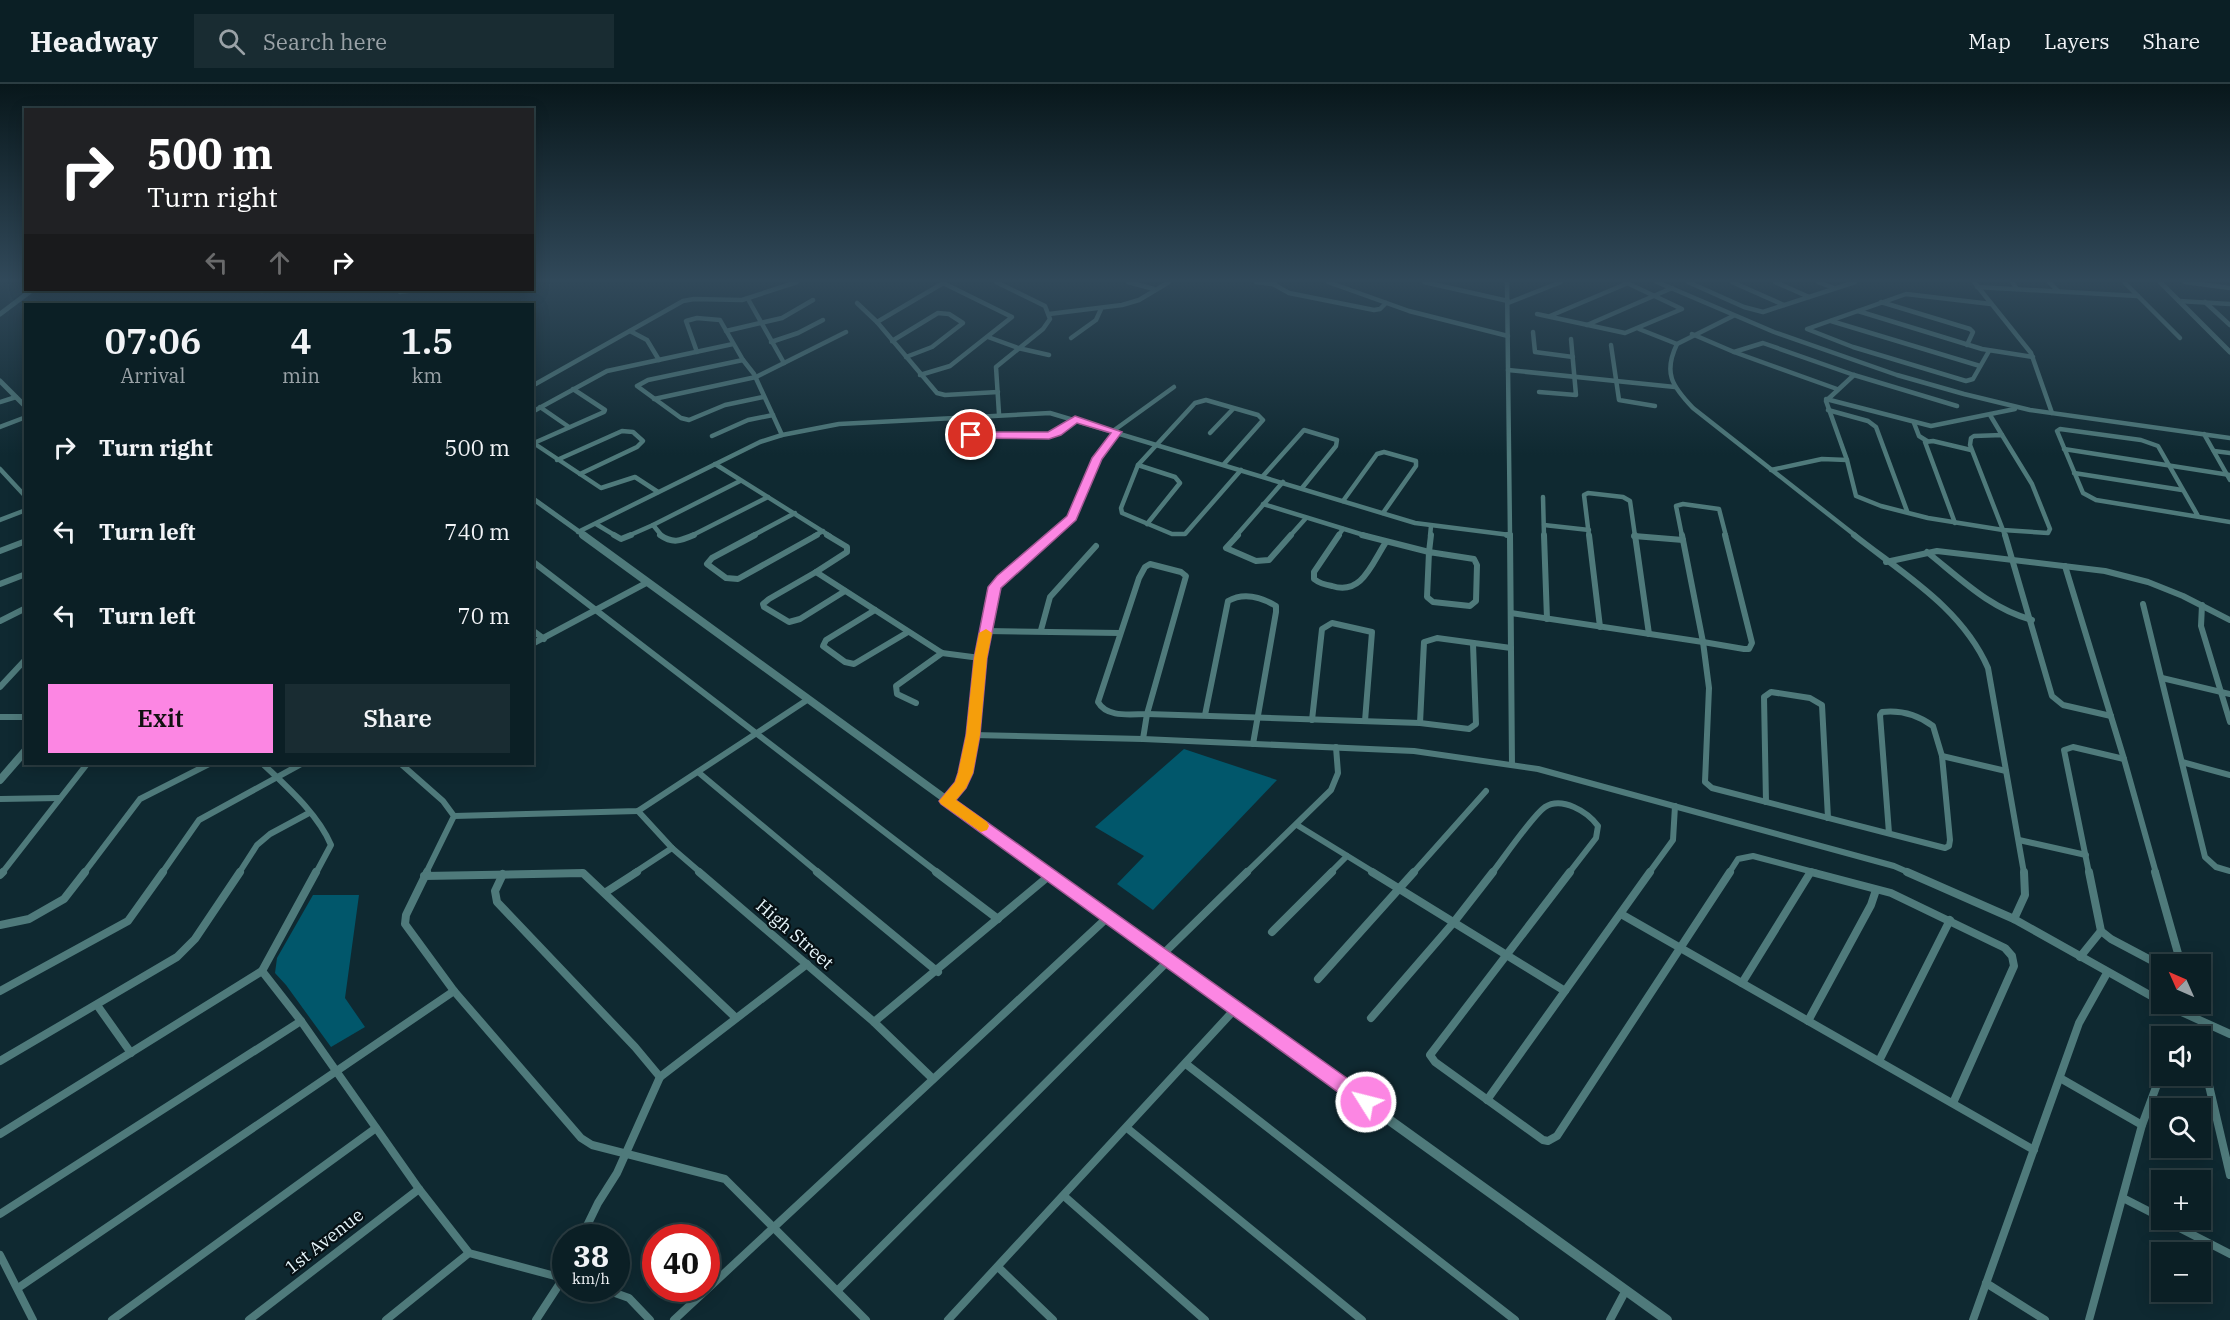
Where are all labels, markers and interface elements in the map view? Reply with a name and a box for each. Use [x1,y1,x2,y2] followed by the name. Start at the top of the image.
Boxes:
[194,14,614,68] search box
[30,23,158,60] text: Headway
[215,25,248,58] icon: search
[263,27,387,56] text: Search here
[1968,27,2011,55] text: Map
[2044,27,2110,55] text: Layers
[2143,27,2200,55] text: Share
[147,126,273,181] text: 500 m
[48,132,126,210] icon: right
[147,179,278,214] text: Turn right
[200,246,233,279] icon: left
[263,246,296,279] icon: ahead
[326,246,359,279] icon: right
[104,317,202,364] text: 07:06
[290,317,312,364] text: 4
[400,317,454,364] text: 1.5
[120,362,185,389] text: Arrival
[282,362,320,389] text: min
[412,362,442,389] text: km
[945,409,996,460] pin
[954,418,987,451] icon: arrive
[48,431,81,464] icon: right
[99,433,213,462] text: Turn right
[444,433,510,462] text: 500 m
[48,515,81,548] icon: left
[99,517,195,546] text: Turn left
[444,517,510,546] text: 740 m
[48,599,81,632] icon: left
[99,601,195,630] text: Turn left
[458,601,510,630] text: 70 m
[48,684,273,753] button: Exit
[285,684,510,753] button: Share
[751,894,839,974] street label: High Street
[2151,954,2211,1014] north arrow
[2151,954,2211,1302] map controls
[2151,1026,2211,1086] button: sound
[1334,1070,1398,1134] position arrow
[2151,1098,2211,1158] button: search
[2151,1170,2211,1230] button: +
[280,1203,368,1279] street label: 1st Avenue
[642,1224,720,1302] speed limit sign: 40
[573,1236,609,1275] text: 38
[2151,1242,2211,1302] button: −
[572,1269,610,1288] text: km/h

